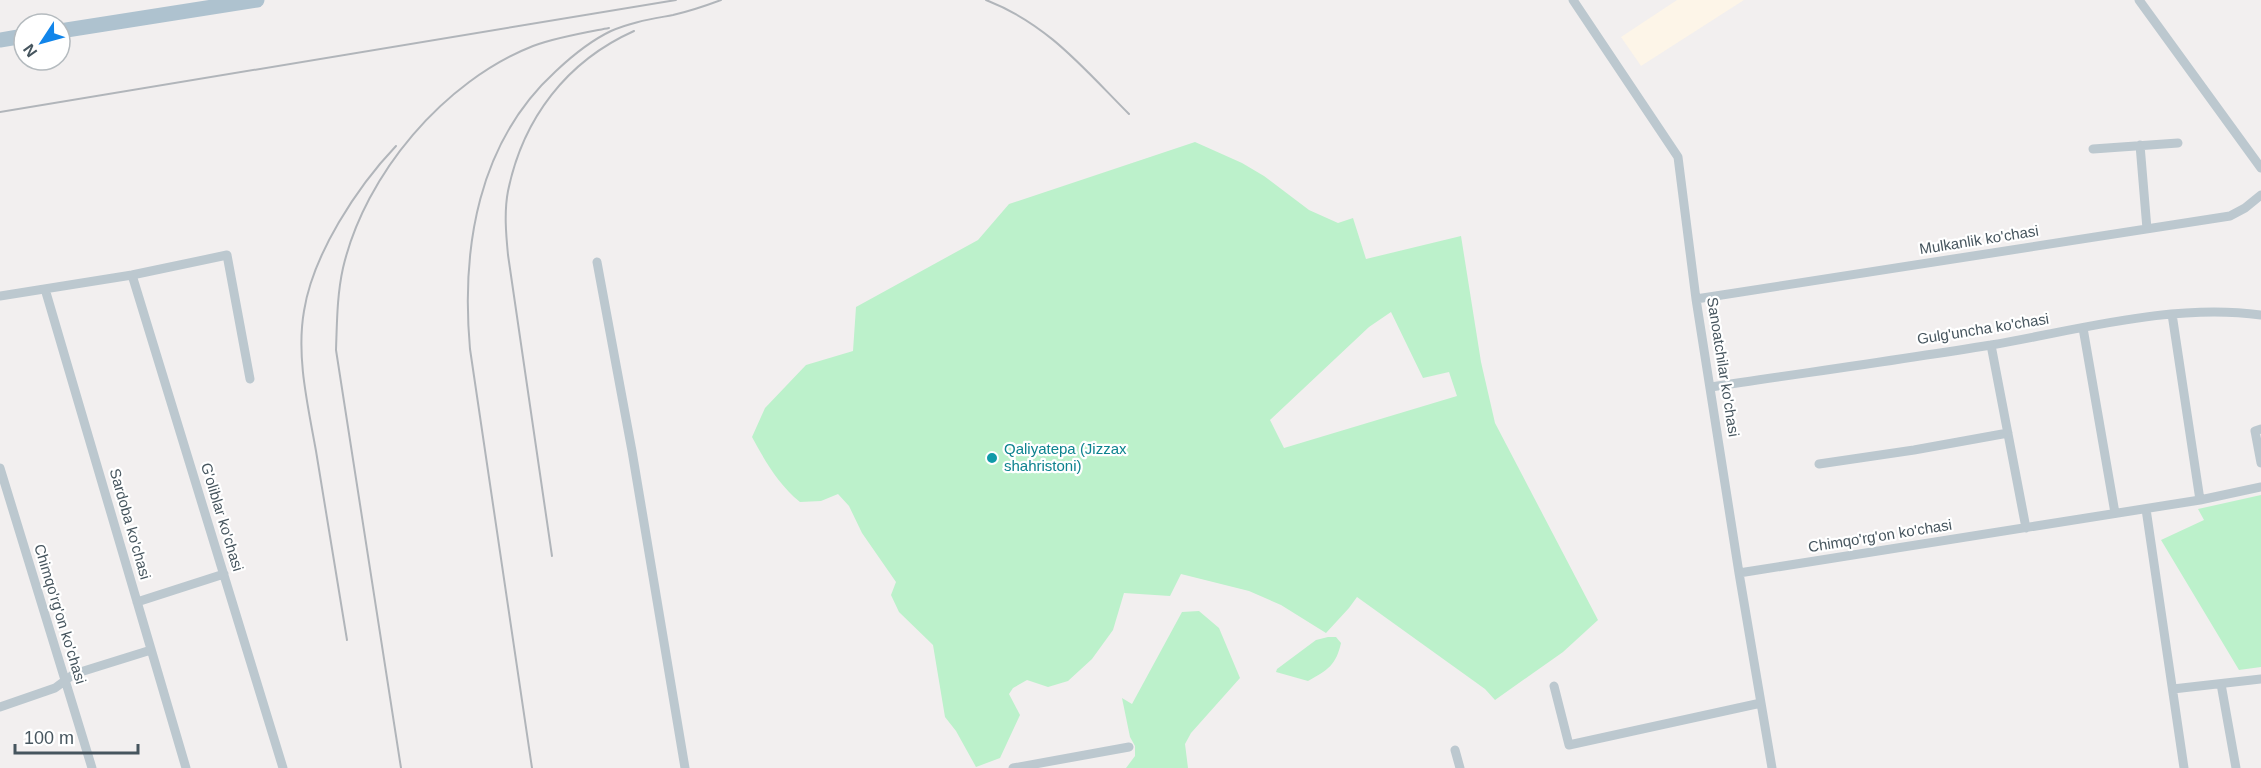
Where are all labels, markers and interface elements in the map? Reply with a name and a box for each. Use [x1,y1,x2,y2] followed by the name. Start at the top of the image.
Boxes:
[12,12,72,72] north arrow
[20,41,41,60] text: N
[1918,222,2040,257] street label: Mulkanlik ko'chasi
[1704,296,1743,438] street label: Sanoatchilar ko'chasi
[1916,310,2050,347] street label: Gulg'uncha ko'chasi
[1004,440,1127,474] place label: Qaliyatepa (Jizzax shahristoni)
[985,451,999,465] marker: Qaliyatepa (Jizzax shahristoni)
[198,461,247,573] street label: G'oliblar ko'chasi
[107,466,154,581] street label: Sardoba ko'chasi
[1807,516,1953,555] street label: Chimqo'rg'on ko'chasi
[31,542,90,686] street label: Chimqo'rg'on ko'chasi
[15,717,138,755] scale bar
[24,728,74,748] text: 100 m

